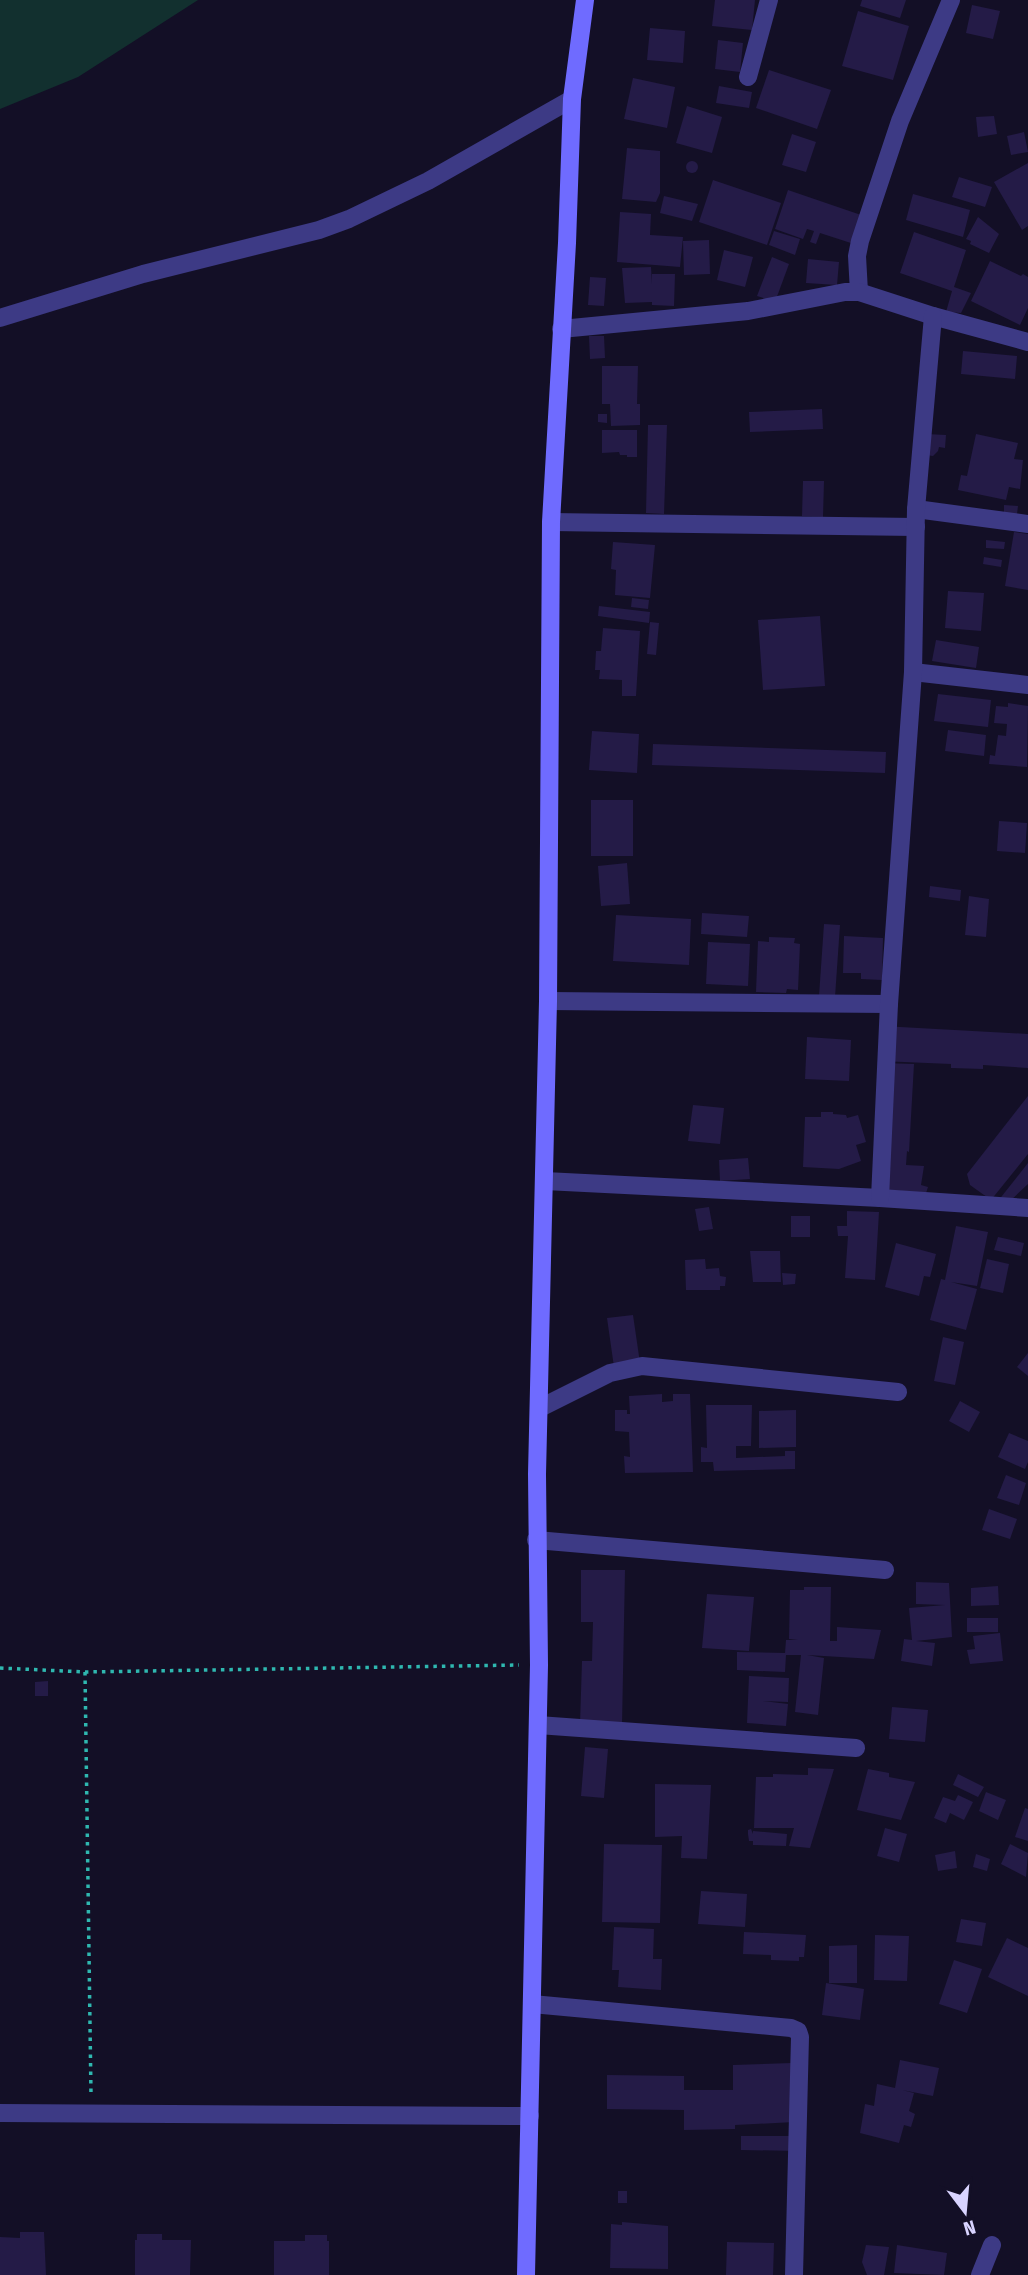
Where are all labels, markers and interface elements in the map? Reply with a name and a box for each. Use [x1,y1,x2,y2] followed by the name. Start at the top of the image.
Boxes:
[930,2177,1000,2247] north arrow
[961,2215,978,2240] text: N

